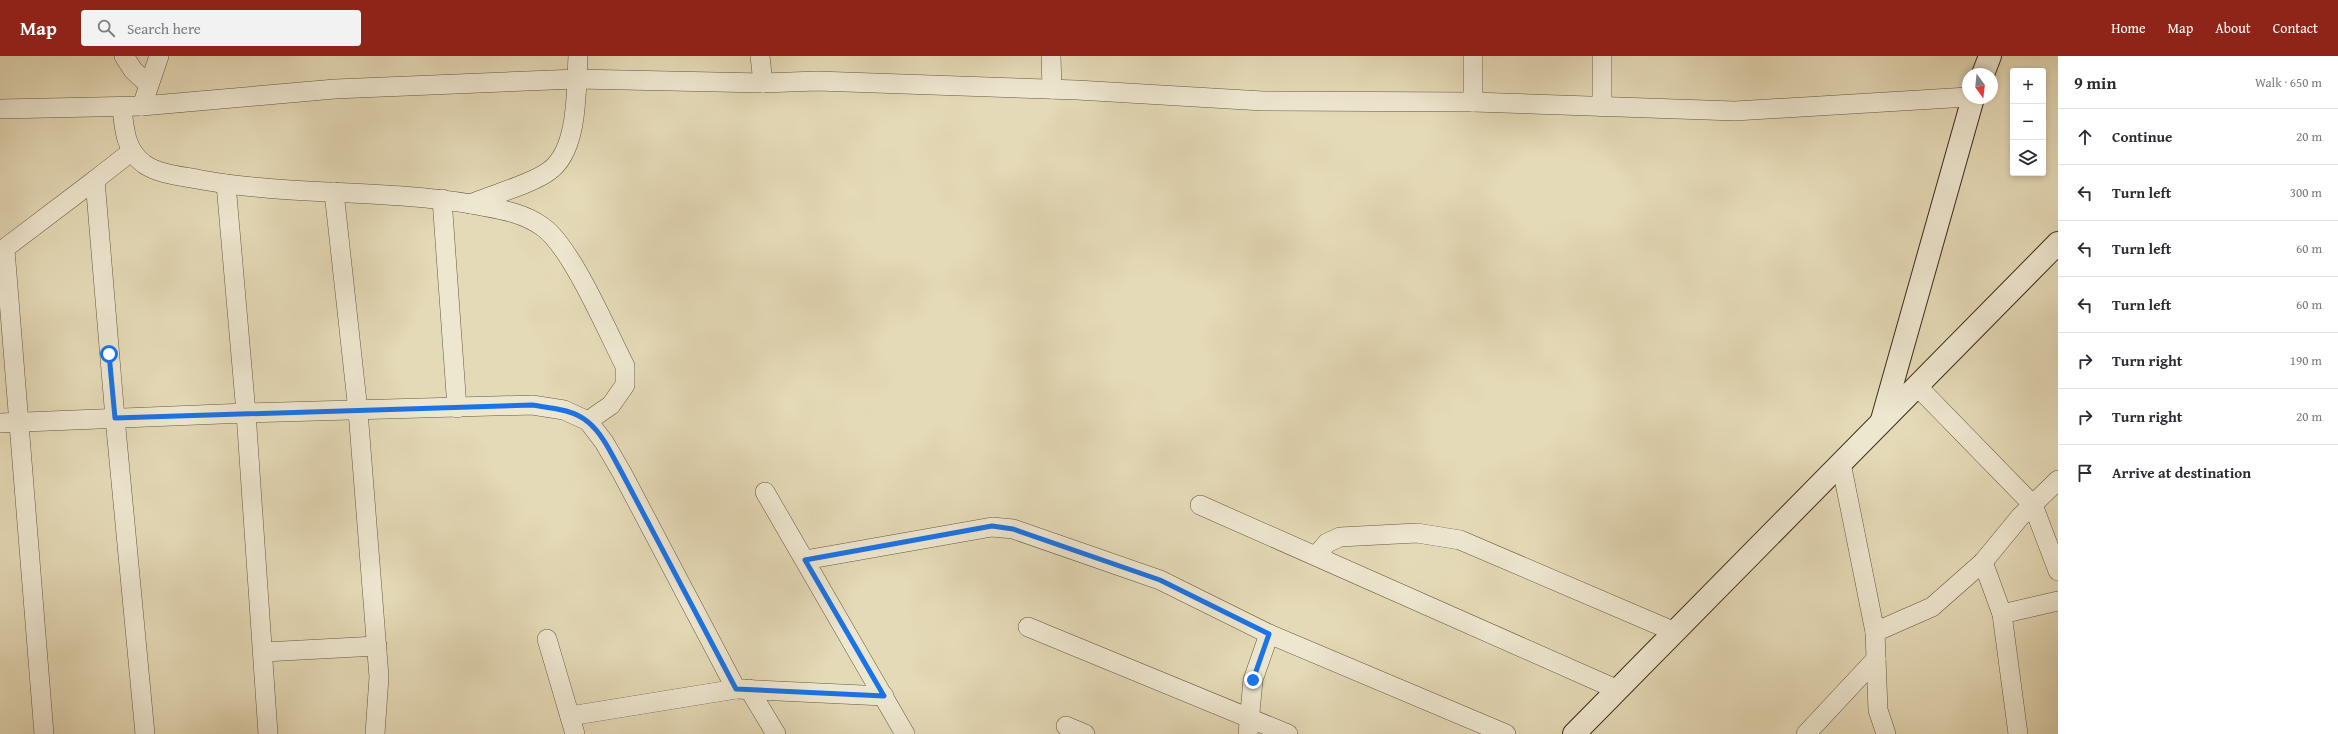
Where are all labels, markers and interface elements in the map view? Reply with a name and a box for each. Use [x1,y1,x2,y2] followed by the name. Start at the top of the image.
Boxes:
[81,10,361,46] search box
[20,14,57,42] text: Map
[95,17,117,39] icon: search
[127,18,201,39] text: Search here
[2111,18,2146,38] text: Home
[2168,18,2193,38] text: Map
[2215,18,2251,38] text: About
[2273,18,2318,38] text: Contact
[1962,68,1998,104] north arrow
[2010,68,2046,176] map controls
[2010,68,2046,104] button: +
[2074,70,2116,95] text: 9 min
[2255,73,2322,92] text: Walk · 650 m
[2010,104,2046,140] button: −
[2074,126,2096,148] icon: ahead
[2112,126,2173,147] text: Continue
[2296,127,2322,146] text: 20 m
[2010,140,2046,176] button: layers
[2074,182,2096,204] icon: left
[2112,182,2171,203] text: Turn left
[2290,183,2322,202] text: 300 m
[2074,238,2096,260] icon: left
[2112,238,2171,259] text: Turn left
[2296,239,2322,258] text: 60 m
[2074,294,2096,316] icon: left
[2112,294,2171,315] text: Turn left
[2296,295,2322,314] text: 60 m
[100,345,118,363] route start
[2074,350,2096,372] icon: right
[2112,350,2183,371] text: Turn right
[2290,351,2322,370] text: 190 m
[2074,406,2096,428] icon: right
[2112,406,2183,427] text: Turn right
[2296,407,2322,426] text: 20 m
[2074,462,2096,484] icon: arrive
[2112,462,2251,483] text: Arrive at destination
[1244,671,1262,689] route end

